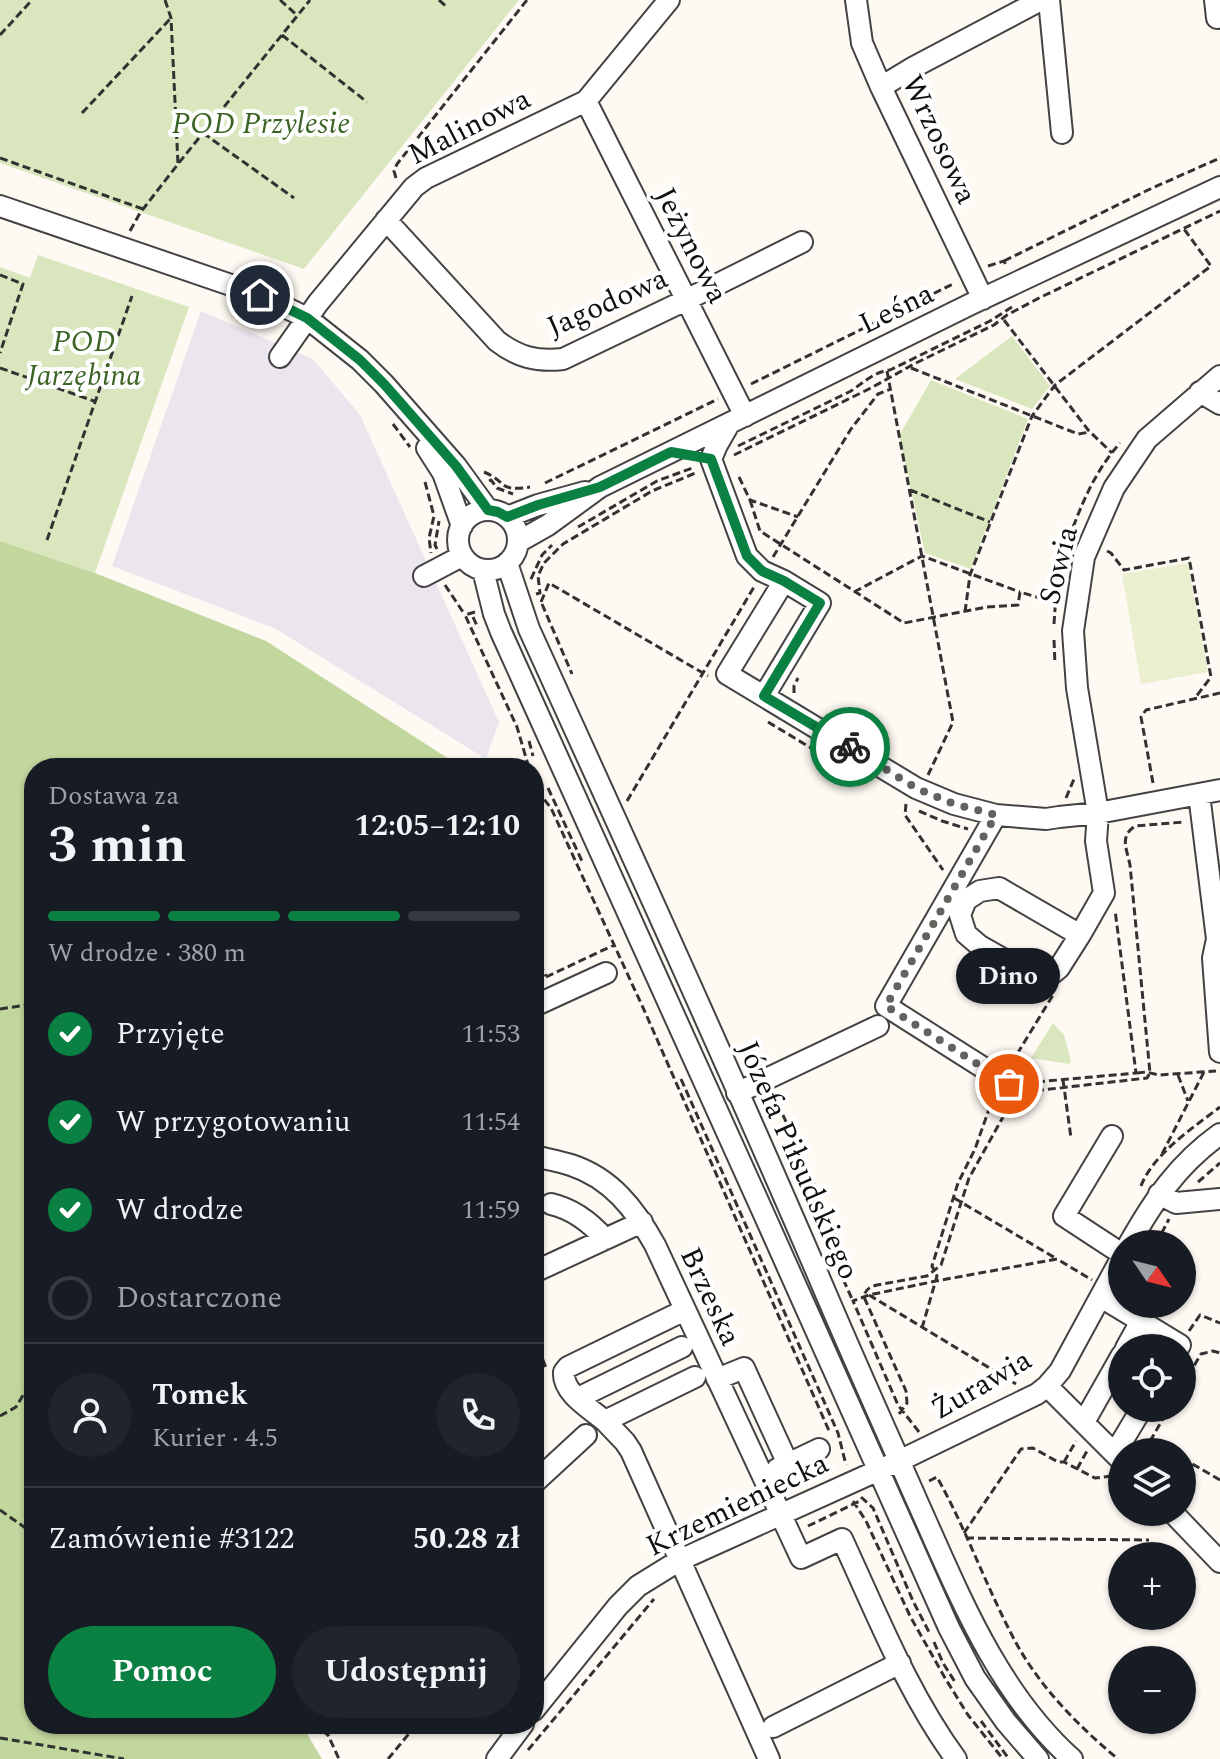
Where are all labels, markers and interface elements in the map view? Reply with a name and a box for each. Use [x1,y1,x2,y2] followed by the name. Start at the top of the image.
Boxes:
[889,67,989,212] street label: Wrzosowa
[400,76,539,177] street label: Malinowa
[172,101,350,147] park label: POD Przylesie
[642,179,740,312] street label: Jeżynowa
[540,256,676,350] street label: Jagodowa
[226,261,294,329] pin
[851,271,942,347] street label: Leśna
[238,273,282,317] icon: home
[25,319,141,399] park label: POD Jarzębina
[1027,521,1091,609] street label: Sowia
[810,707,890,787] courier
[828,725,872,769] icon: bike
[48,776,179,816] text: Dostawa za
[354,803,520,849] text: 12:05–12:10
[48,806,186,885] text: 3 min
[48,933,246,973] text: W drodze · 380 m
[957,948,1061,1004] callout: Dino
[978,956,1038,996] text: Dino
[116,1011,225,1057] text: Przyjęte
[48,1012,92,1056] icon: check
[461,1014,520,1054] text: 11:53
[725,1034,871,1287] street label: Józefa Piłsudskiego
[975,1050,1043,1118] pin
[987,1062,1031,1106] icon: bag
[116,1099,351,1145] text: W przygotowaniu
[48,1100,92,1144] icon: check
[461,1102,520,1142] text: 11:54
[116,1187,243,1233] text: W drodze
[48,1188,92,1232] icon: check
[461,1190,520,1230] text: 11:59
[1108,1230,1196,1318] north arrow
[1108,1230,1196,1734] map controls
[667,1239,753,1354] street label: Brzeska
[116,1275,282,1321] text: Dostarczone
[1108,1334,1196,1422] button: locate
[922,1337,1041,1432] street label: Żurawia
[152,1372,248,1418] text: Tomek
[48,1373,132,1457] button: person
[436,1373,520,1457] button: phone
[152,1418,278,1458] text: Kurier · 4.5
[1108,1438,1196,1526] button: layers
[638,1441,837,1569] street label: Krzemieniecka
[48,1516,294,1562] text: Zamówienie #3122
[412,1516,520,1562] text: 50.28 zł
[1108,1542,1196,1630] button: +
[48,1626,276,1718] button: Pomoc
[292,1626,520,1718] button: Udostępnij
[1108,1646,1196,1734] button: −

